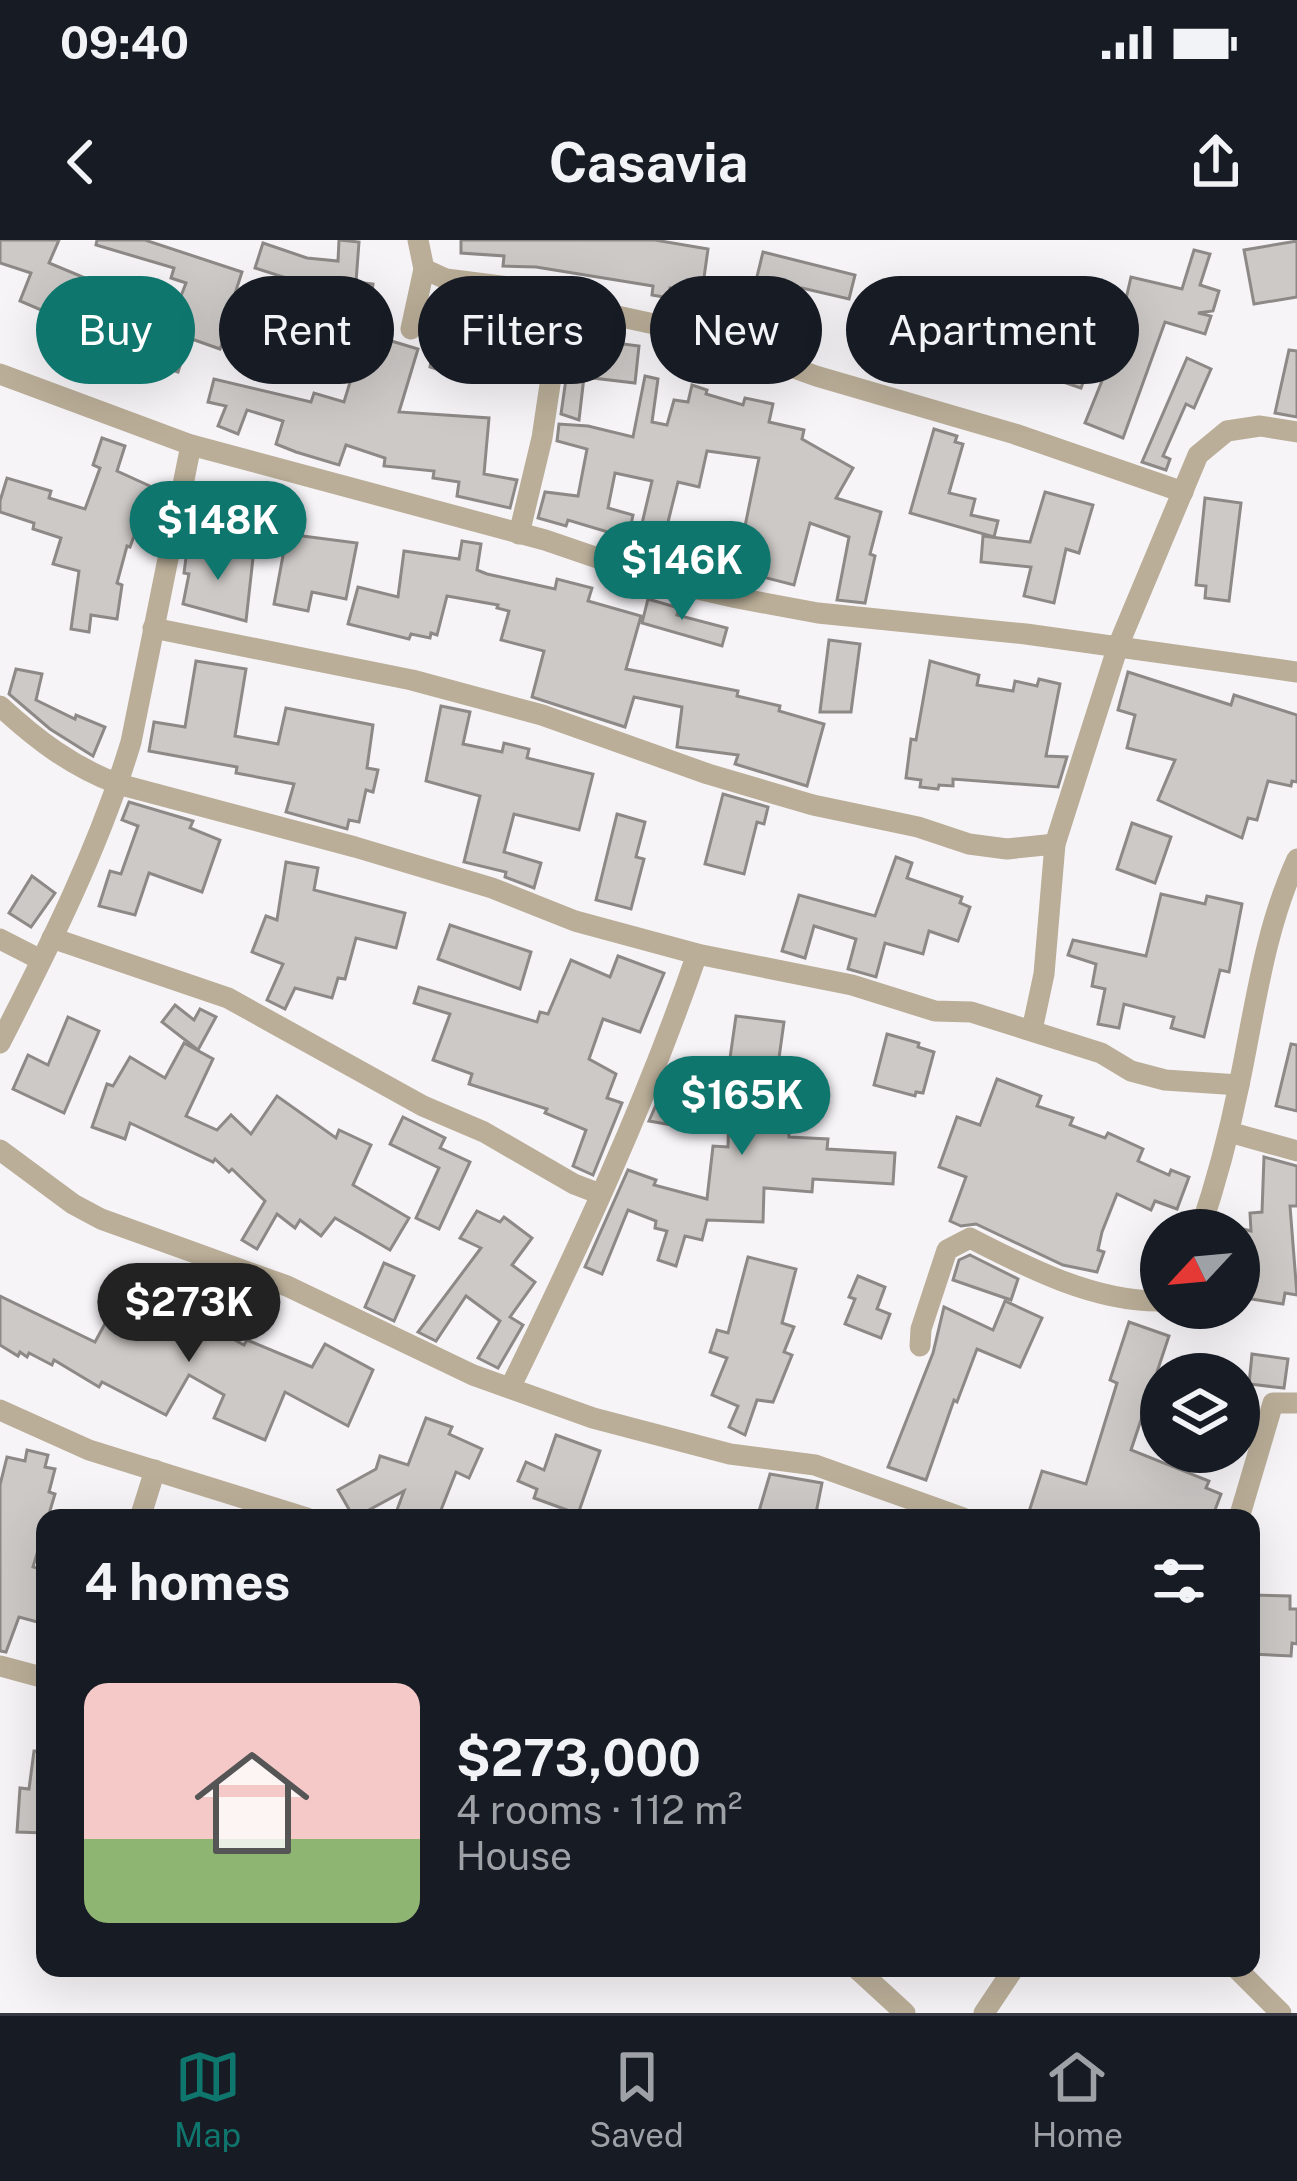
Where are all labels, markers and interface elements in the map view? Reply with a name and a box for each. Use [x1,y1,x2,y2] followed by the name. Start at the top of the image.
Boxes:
[60,16,189,69] text: 09:40
[48,129,114,195] icon: back
[1183,129,1249,195] icon: share
[549,131,748,194] text: Casavia
[36,276,195,384] chip: Buy
[219,276,394,384] chip: Rent
[418,276,626,384] chip: Filters
[650,276,822,384] chip: New
[846,276,1139,384] chip: Apartment
[134,481,302,583] pin: $148K
[157,497,279,543] text: $148K
[598,521,766,623] pin: $146K
[621,537,743,583] text: $146K
[658,1056,826,1158] pin: $165K
[680,1072,804,1118] text: $165K
[1140,1209,1260,1329] north arrow
[1140,1209,1260,1473] map controls
[105,1263,273,1365] pin: $273K
[124,1279,254,1325] text: $273K
[1140,1353,1260,1473] button: layers
[1146,1548,1212,1614] icon: filters
[84,1552,290,1611] text: 4 homes
[456,1728,701,1787] text: $273,000
[180,1731,324,1875] icon: home
[456,1787,742,1833] text: 4 rooms · 112 m²
[456,1833,572,1879] text: House
[174,2044,241,2154] tab: Map
[589,2044,684,2154] tab: Saved
[1032,2044,1123,2154] tab: Home

